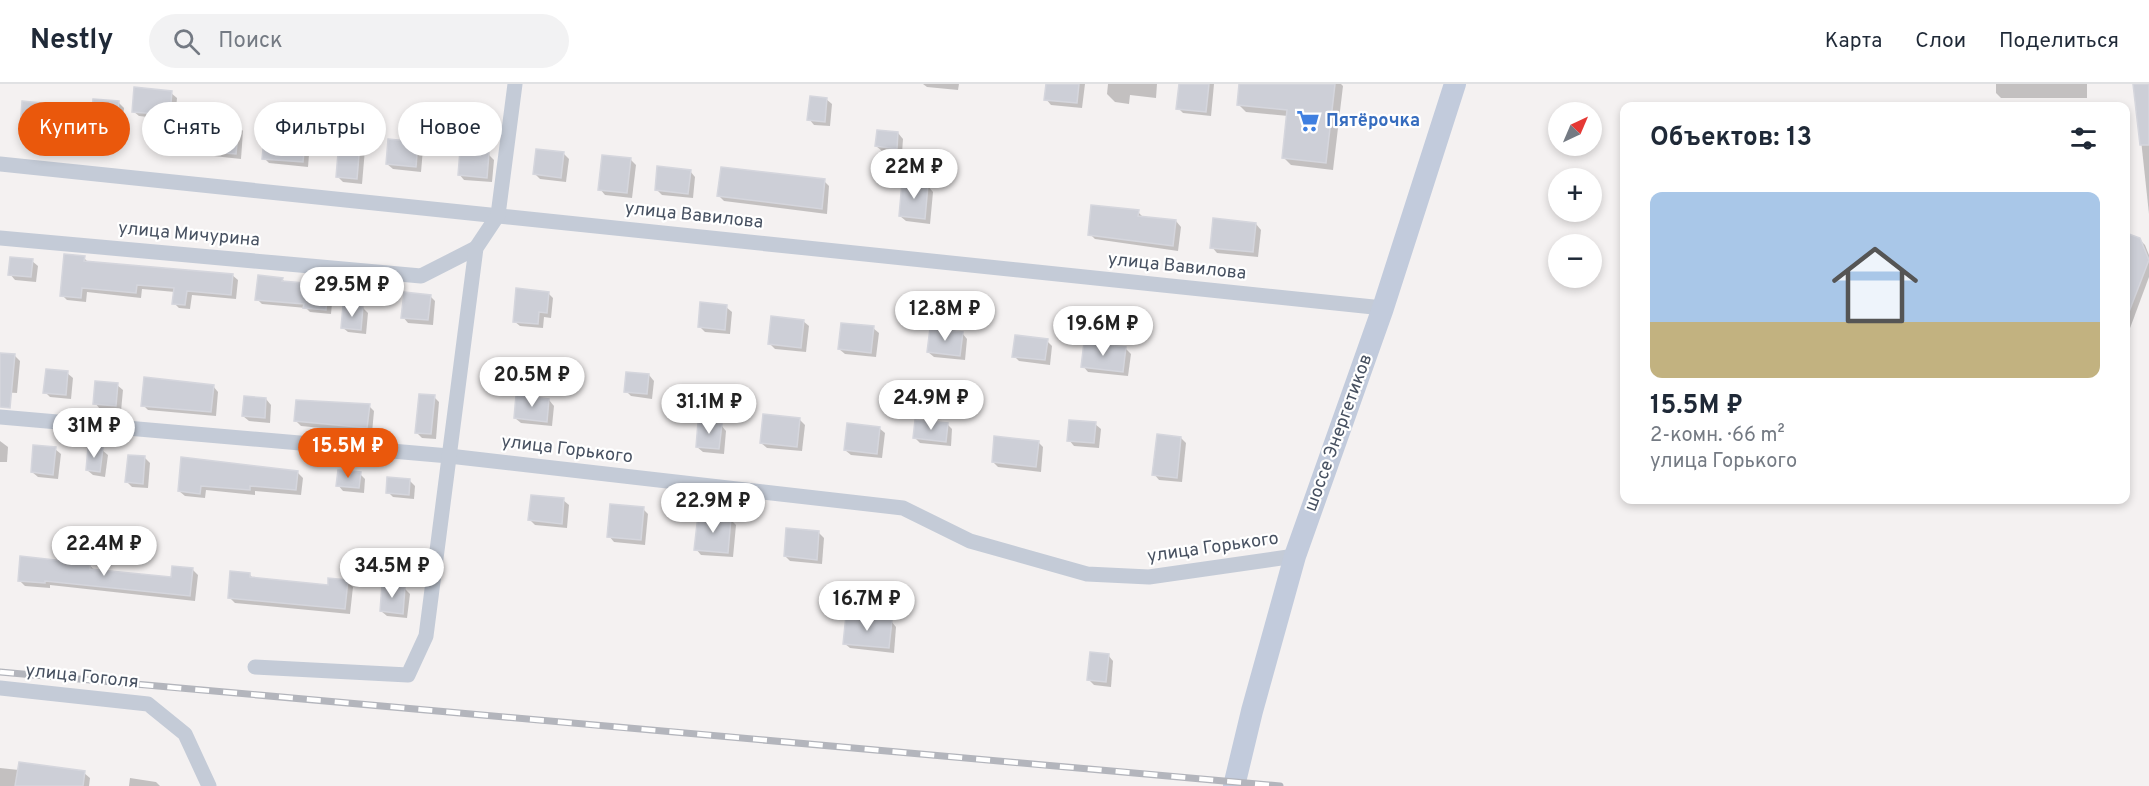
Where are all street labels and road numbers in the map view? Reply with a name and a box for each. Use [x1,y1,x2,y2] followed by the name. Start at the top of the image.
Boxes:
[624,197,764,235] street label: улица Вавилова
[117,217,261,253] street label: улица Мичурина
[1107,248,1247,286] street label: улица Вавилова
[1300,351,1378,515] street label: шоссе Энергетиков
[500,431,634,469] street label: улица Горького
[1146,527,1280,569] street label: улица Горького
[24,660,140,694] street label: улица Гоголя

